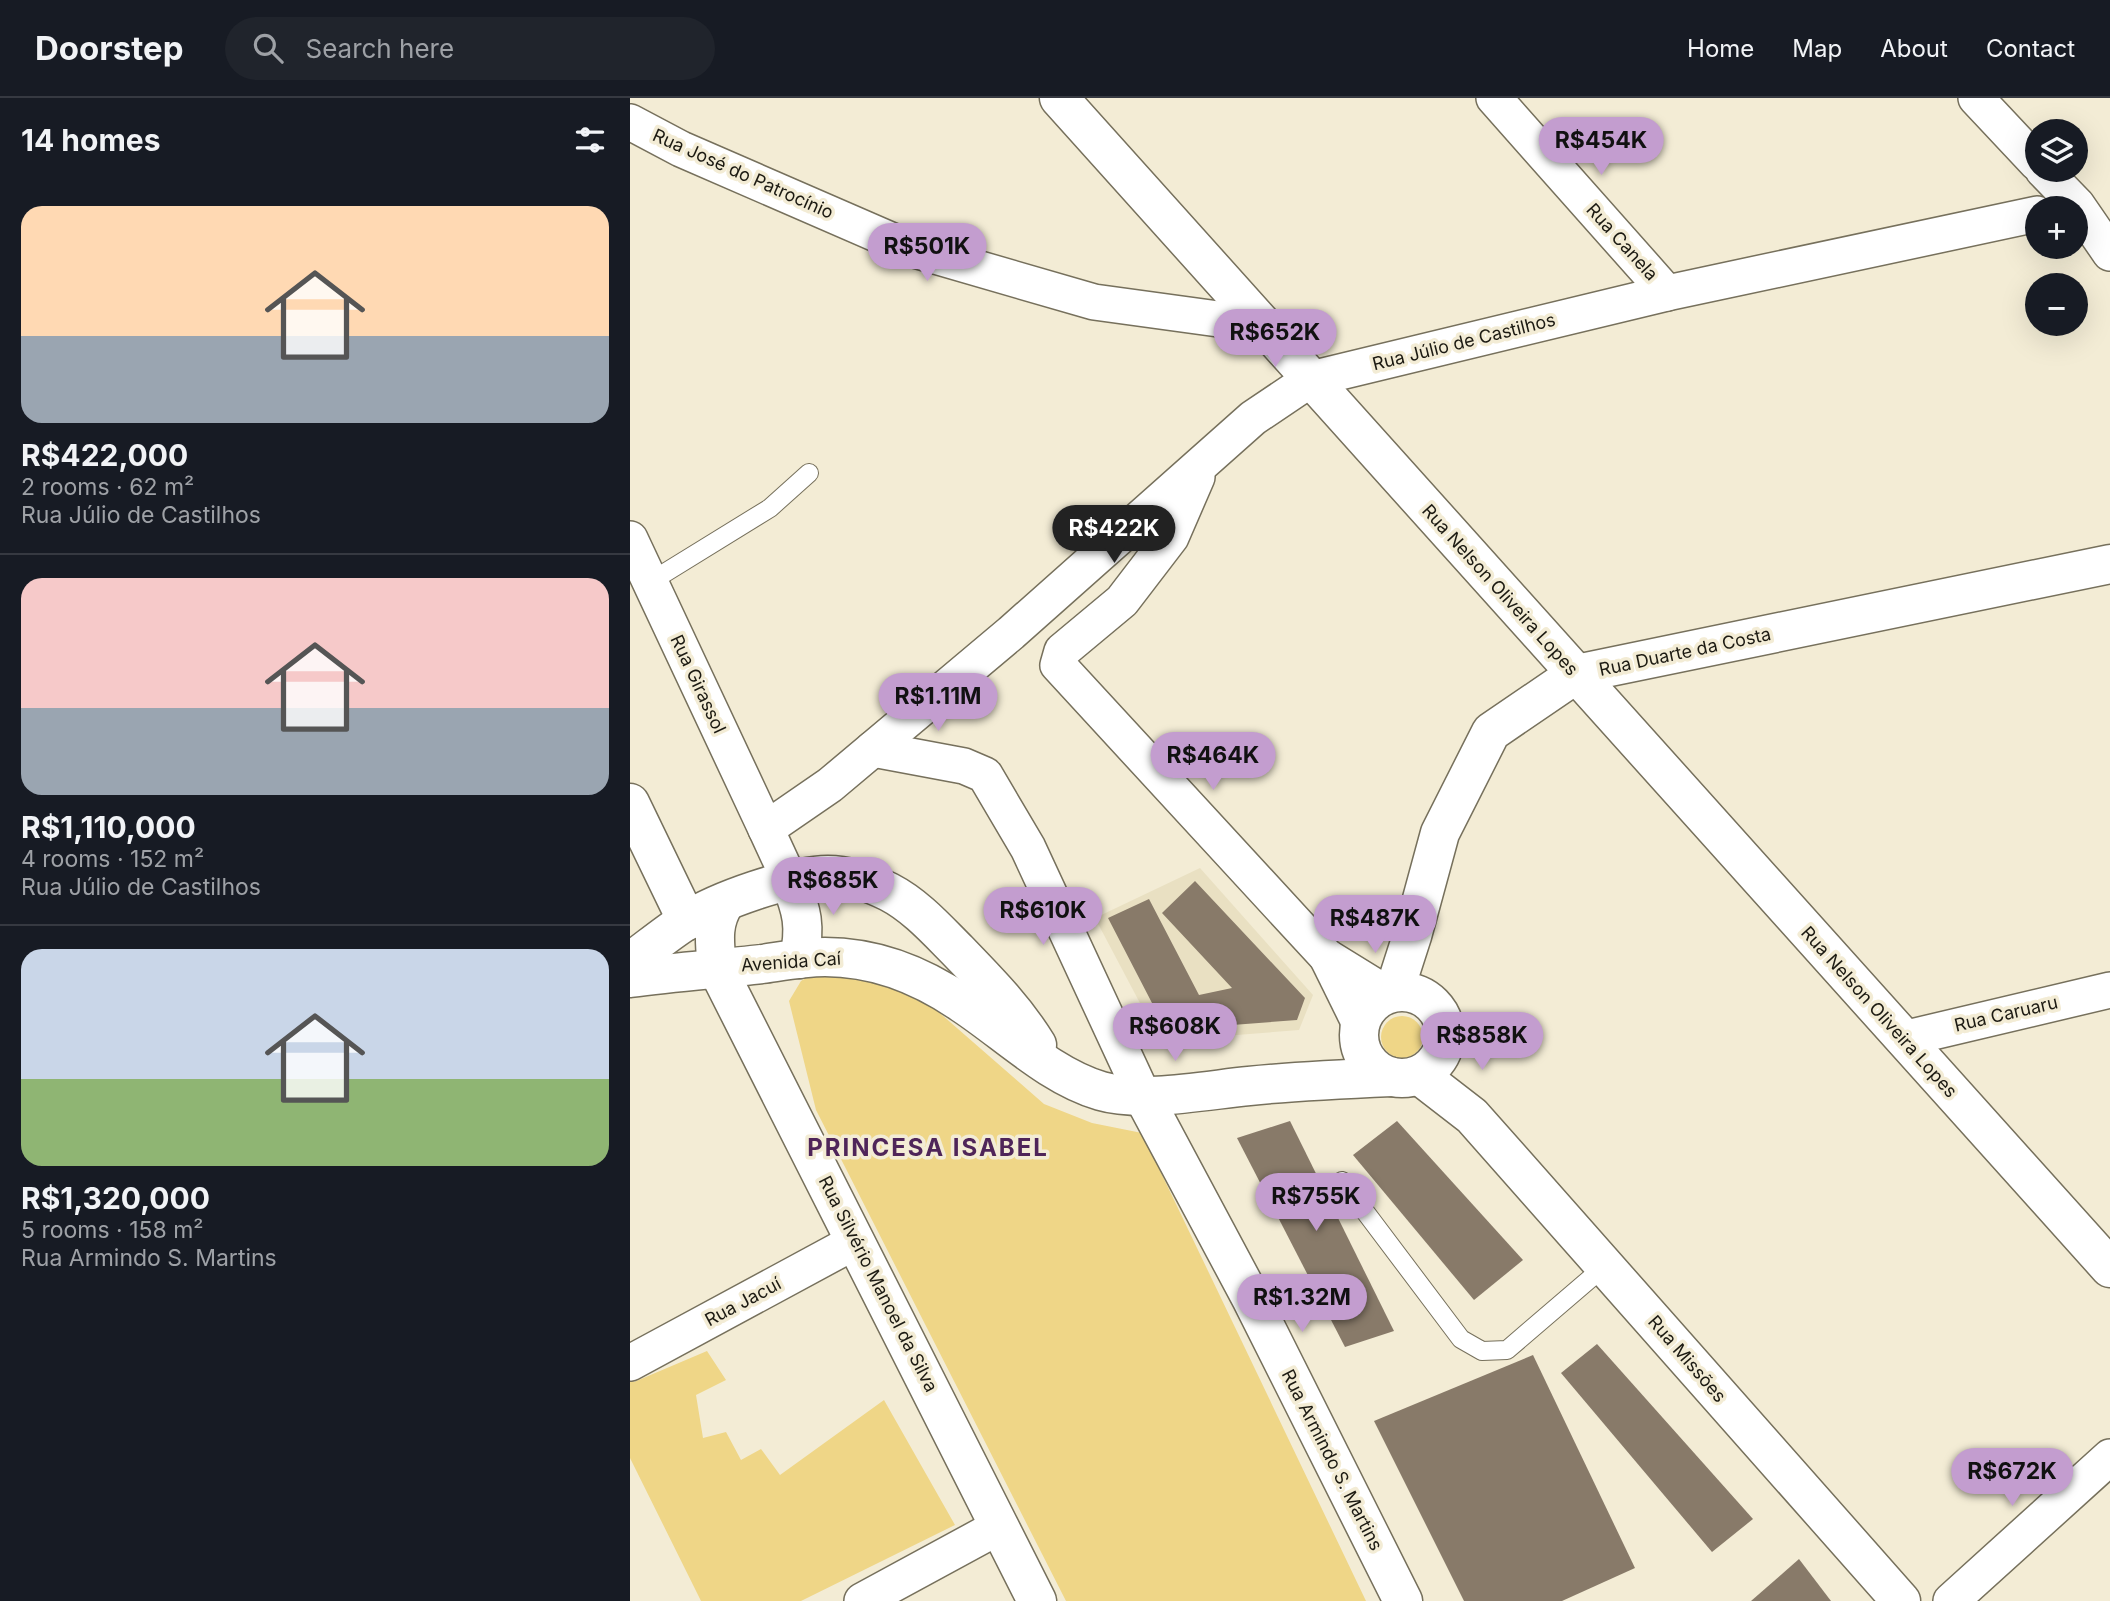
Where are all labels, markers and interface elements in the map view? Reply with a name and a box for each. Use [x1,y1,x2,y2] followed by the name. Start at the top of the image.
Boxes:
[225,17,715,80] search box
[35,28,183,68] text: Doorstep
[249,29,287,67] icon: search
[305,33,454,64] text: Search here
[1687,34,1754,63] text: Home
[1792,34,1842,63] text: Map
[1880,34,1948,63] text: About
[1986,34,2075,63] text: Contact
[1544,118,1658,177] pin: R$454K
[2025,119,2088,336] map controls
[2025,119,2088,182] button: layers
[571,121,609,159] icon: filters
[21,122,160,158] text: 14 homes
[650,124,837,223] street label: Rua José do Patrocínio
[1555,126,1647,154] text: R$454K
[2025,196,2088,259] button: +
[1582,199,1662,284] street label: Rua Canela
[870,223,984,283] pin: R$501K
[884,232,970,260] text: R$501K
[252,252,378,378] icon: home
[2025,273,2088,336] button: −
[1370,309,1558,374] street label: Rua Júlio de Castilhos
[1218,310,1332,369] pin: R$652K
[1230,318,1320,346] text: R$652K
[21,437,188,473] text: R$422,000
[21,473,194,501] text: 2 rooms · 62 m²
[1418,500,1583,679] street label: Rua Nelson Oliveira Lopes
[21,501,261,529] text: Rua Júlio de Castilhos
[1057,505,1171,565] pin: R$422K
[1068,514,1160,542] text: R$422K
[1597,623,1773,680] street label: Rua Duarte da Costa
[252,624,378,750] icon: home
[666,631,730,736] street label: Rua Girassol
[873,674,1003,733] pin: R$1.11M
[895,682,981,710] text: R$1.11M
[1156,732,1270,792] pin: R$464K
[1167,741,1259,769] text: R$464K
[21,809,196,845] text: R$1,110,000
[21,845,204,873] text: 4 rooms · 152 m²
[776,858,890,917] pin: R$685K
[787,866,879,894] text: R$685K
[21,873,261,901] text: Rua Júlio de Castilhos
[986,888,1100,947] pin: R$610K
[999,896,1087,924] text: R$610K
[1318,896,1432,955] pin: R$487K
[1330,904,1420,932] text: R$487K
[1797,922,1962,1101] street label: Rua Nelson Oliveira Lopes
[740,947,842,975] street label: Avenida Caí
[1952,991,2060,1036] street label: Rua Caruaru
[252,995,378,1121] icon: home
[1118,1004,1232,1063] pin: R$608K
[1129,1012,1221,1040] text: R$608K
[1425,1012,1539,1072] pin: R$858K
[1436,1021,1528,1049] text: R$858K
[807,1133,1049,1162] district label: PRINCESA ISABEL
[815,1172,942,1395] street label: Rua Silvério Manoel da Silva
[1259,1174,1373,1233] pin: R$755K
[21,1180,210,1216] text: R$1,320,000
[1271,1182,1361,1210] text: R$755K
[21,1216,204,1244] text: 5 rooms · 158 m²
[21,1244,277,1272] text: Rua Armindo S. Martins
[701,1272,785,1330] street label: Rua Jacuí
[1237,1274,1367,1334] pin: R$1.32M
[1253,1283,1351,1311] text: R$1.32M
[1644,1311,1731,1406] street label: Rua Missões
[1278,1366,1387,1554] street label: Rua Armindo S. Martins
[1955,1448,2069,1508] pin: R$672K
[1967,1457,2057,1485] text: R$672K

